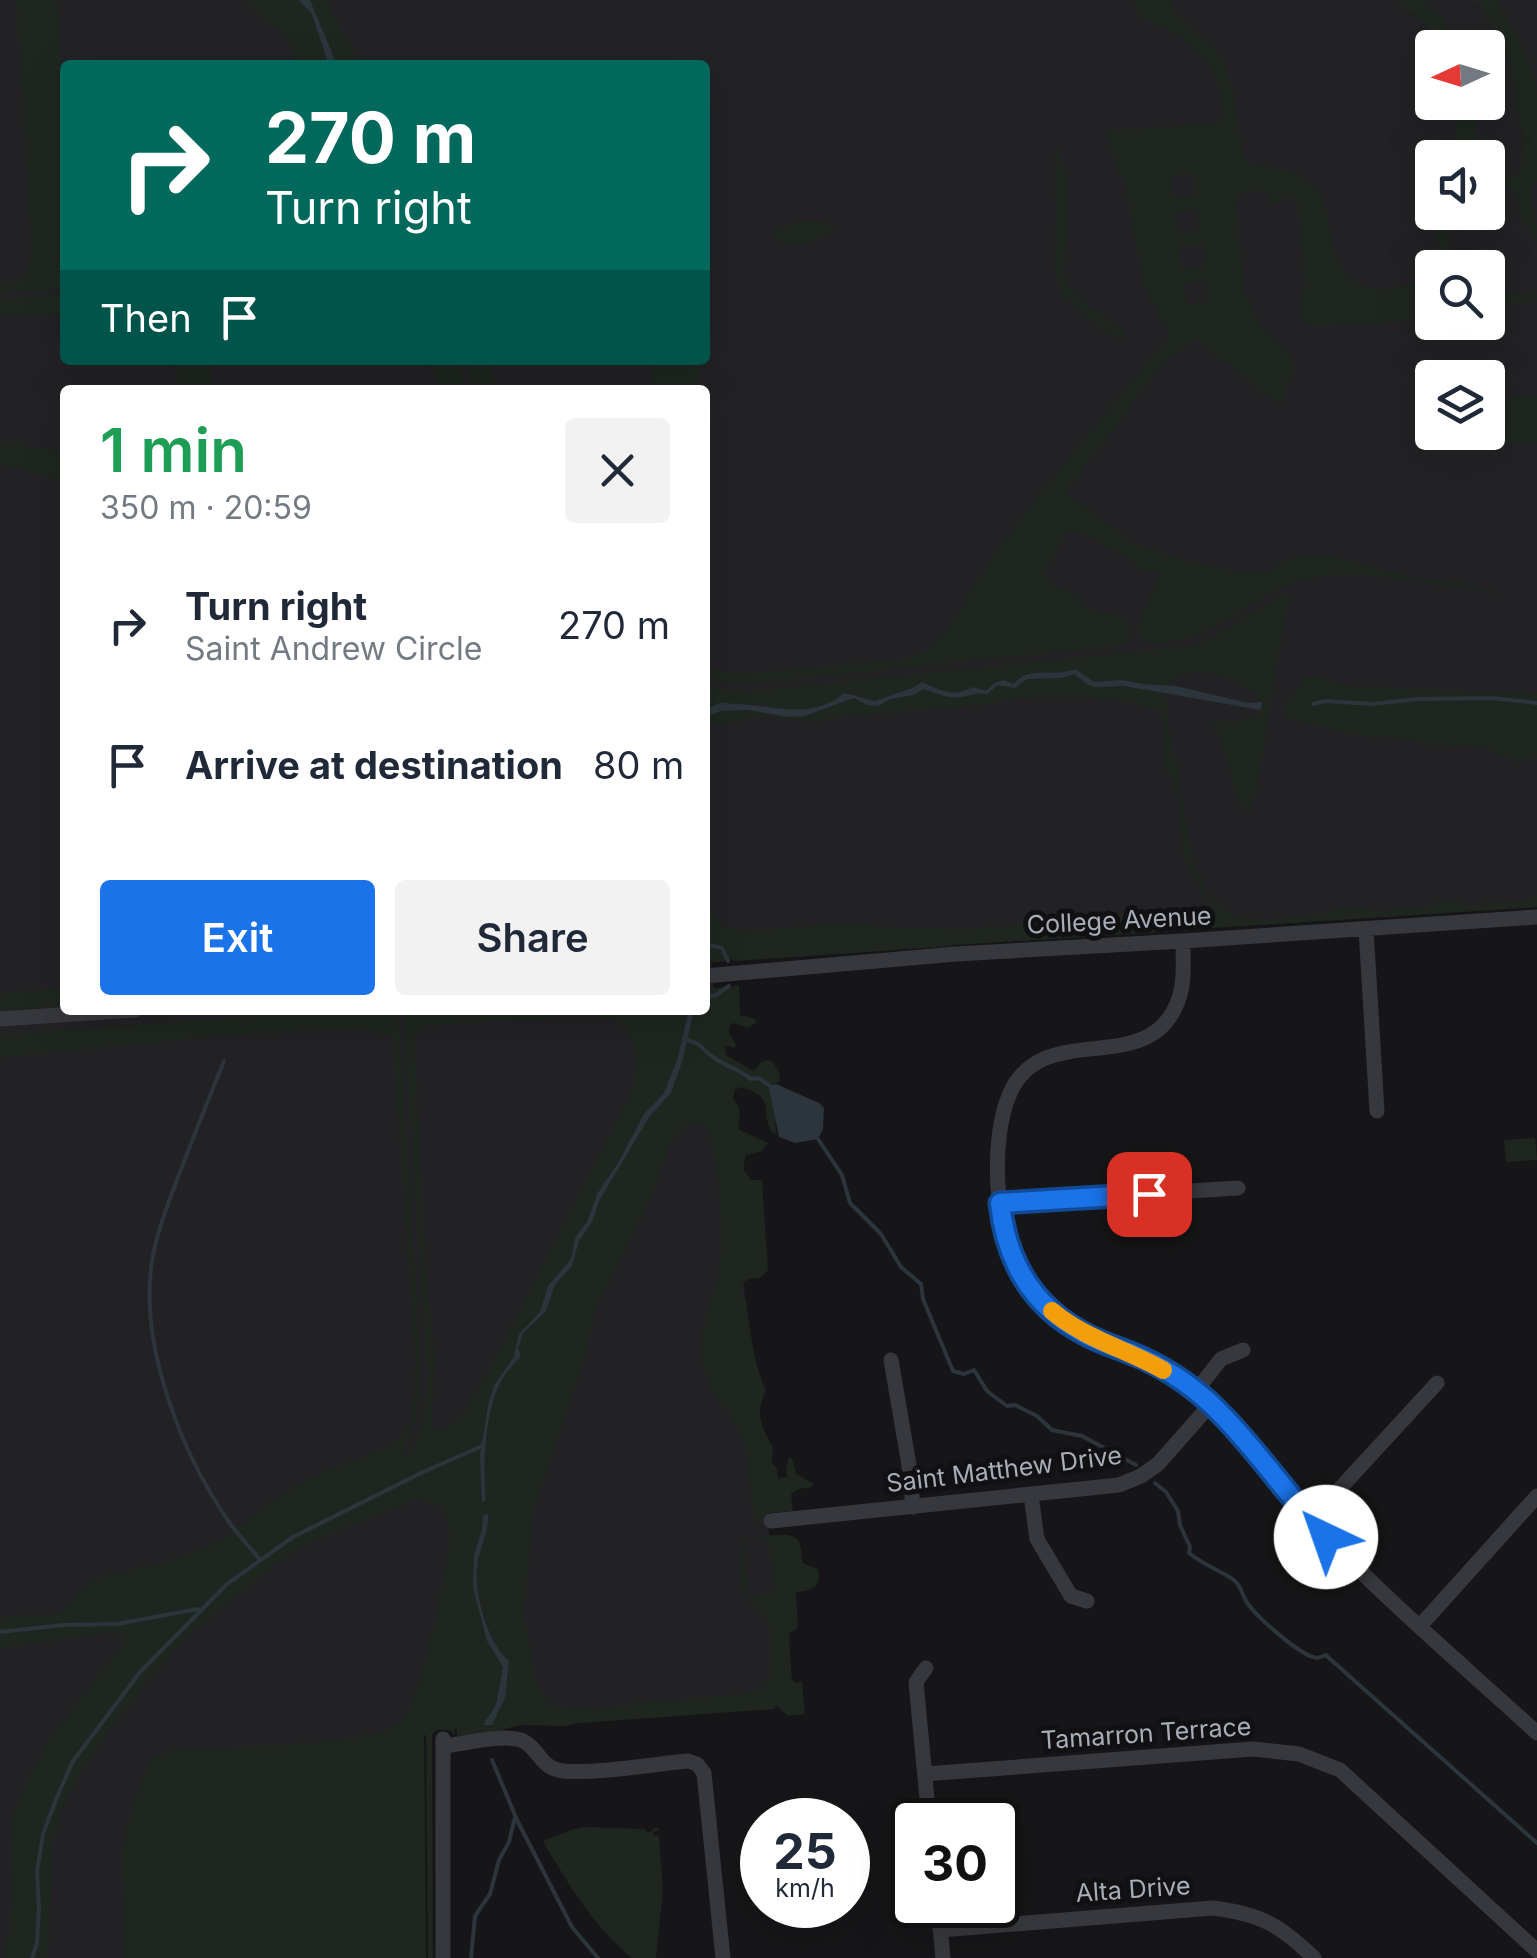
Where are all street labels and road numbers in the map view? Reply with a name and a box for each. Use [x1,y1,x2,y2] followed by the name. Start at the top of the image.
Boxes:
[1026,900,1212,940] street label: College Avenue
[885,1440,1123,1498] street label: Saint Matthew Drive
[1040,1711,1252,1755] street label: Tamarron Terrace
[1075,1870,1191,1908] street label: Alta Drive

